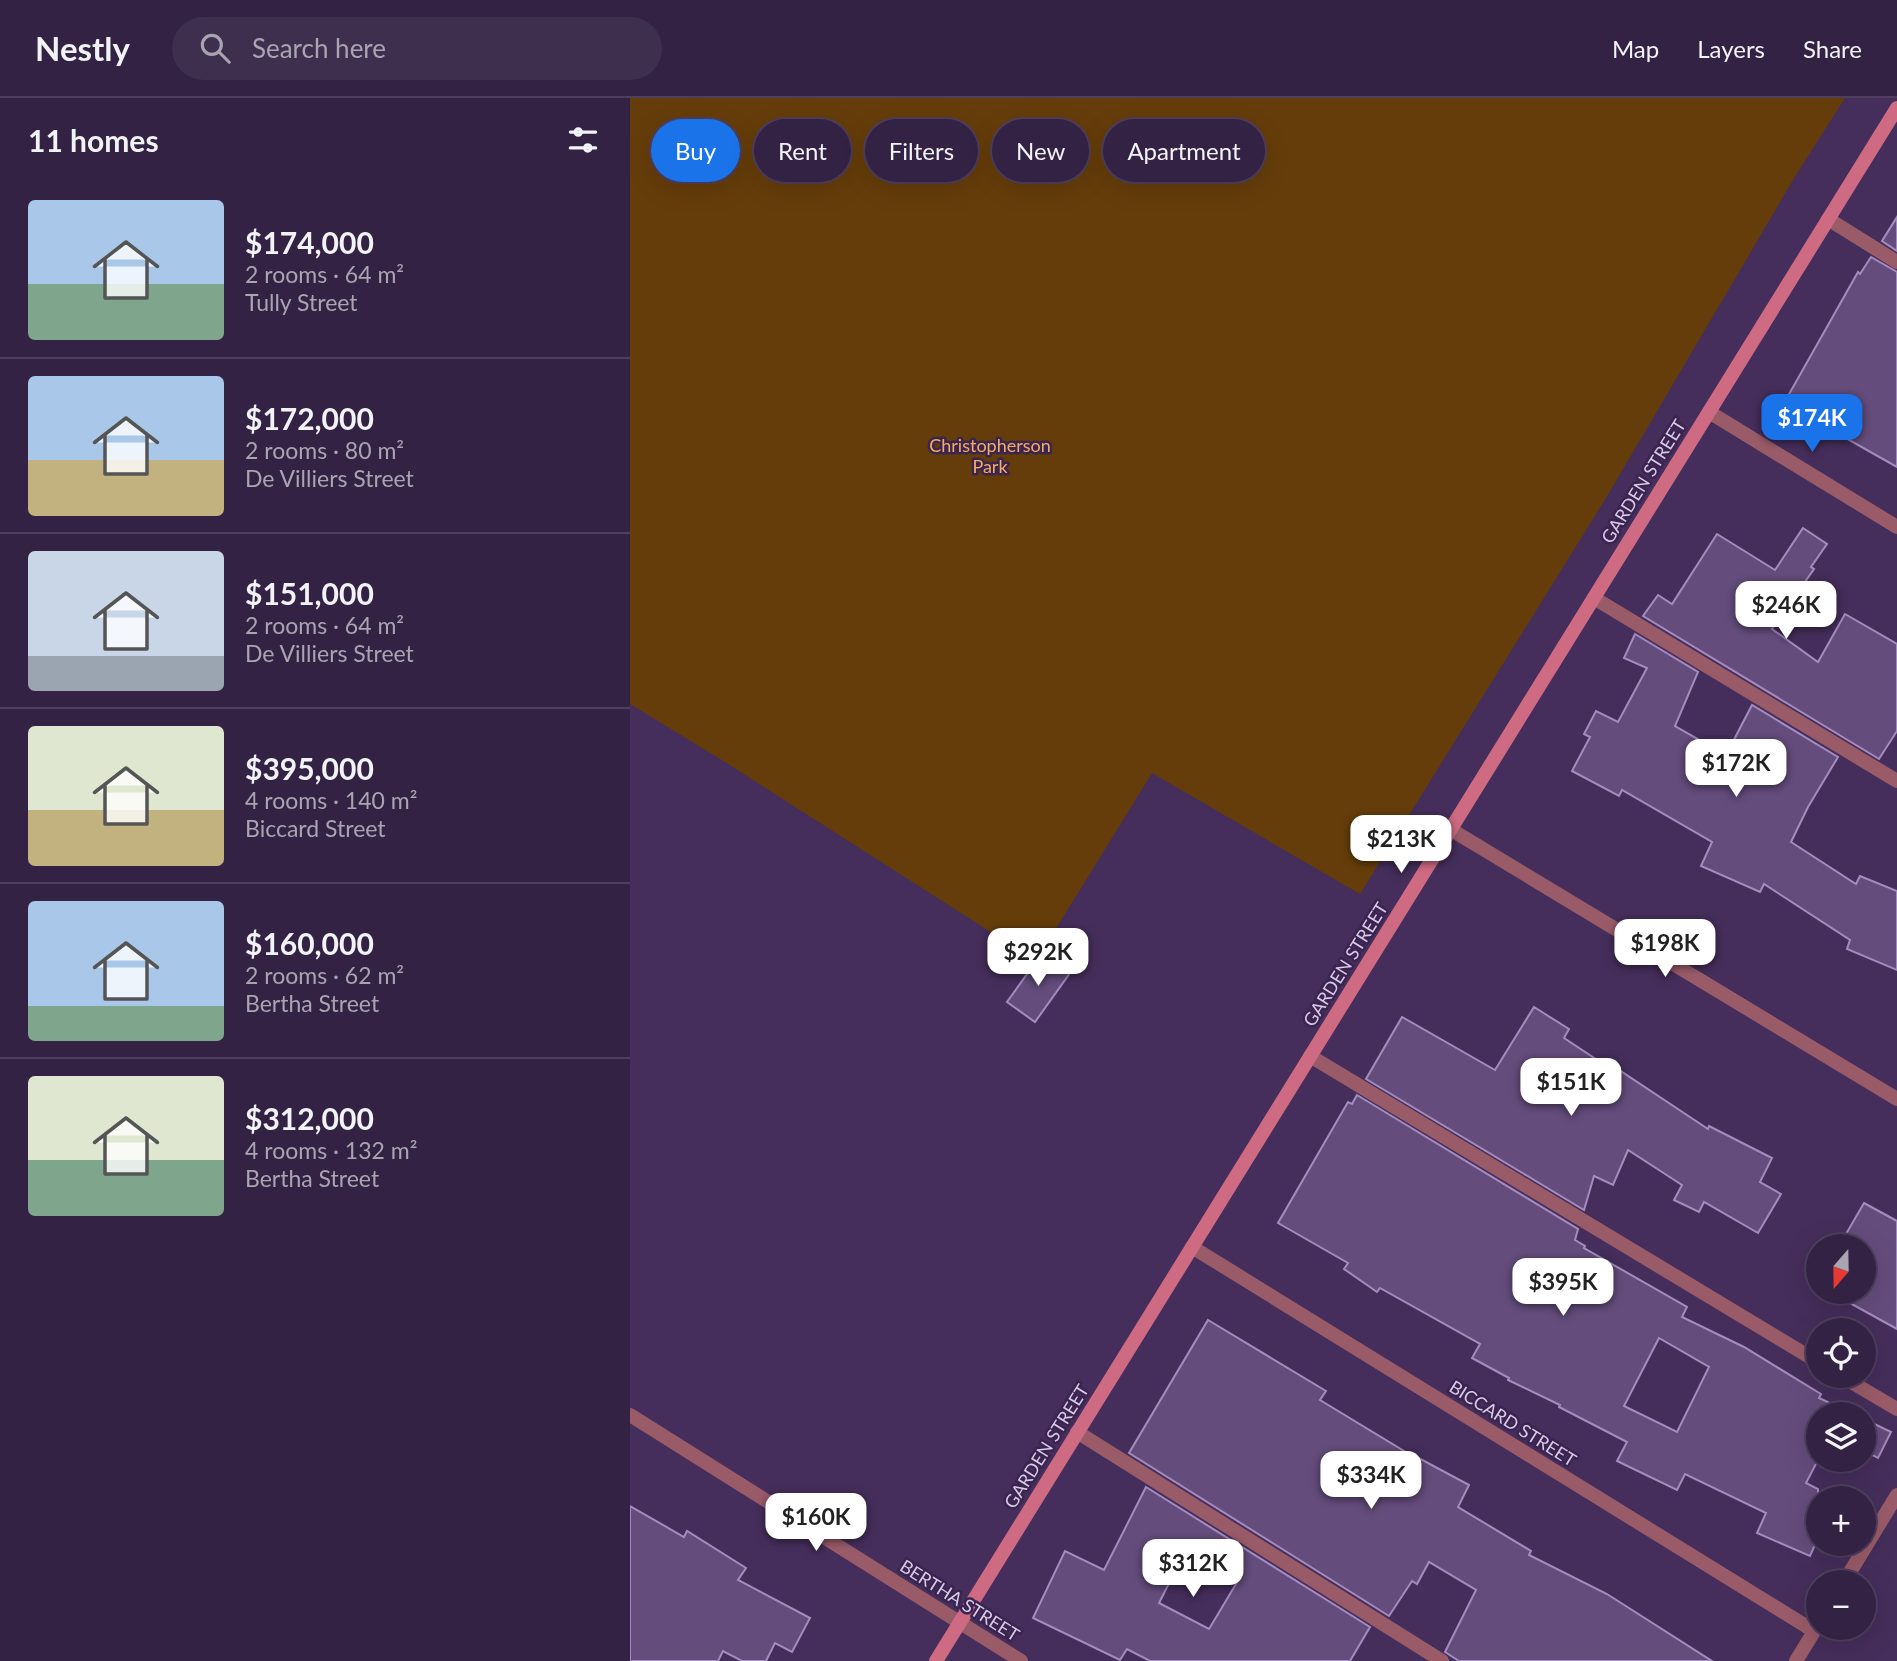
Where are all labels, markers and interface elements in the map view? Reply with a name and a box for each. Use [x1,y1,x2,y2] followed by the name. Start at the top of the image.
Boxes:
[172,17,662,80] search box
[35,28,130,68] text: Nestly
[196,29,234,67] icon: search
[252,32,386,64] text: Search here
[1612,34,1659,63] text: Map
[1697,34,1765,63] text: Layers
[1803,34,1862,63] text: Share
[651,119,740,182] chip: Buy
[754,119,851,182] chip: Rent
[865,119,978,182] chip: Filters
[992,119,1089,182] chip: New
[1103,119,1265,182] chip: Apartment
[564,121,602,159] icon: filters
[28,122,159,158] text: 11 homes
[245,224,374,260] text: $174,000
[84,228,168,312] icon: home
[245,260,404,288] text: 2 rooms · 64 m²
[245,288,358,316] text: Tully Street
[1763,394,1861,454] pin: $174K
[245,400,374,436] text: $172,000
[1777,403,1847,431] text: $174K
[84,404,168,488] icon: home
[1596,415,1690,547] street label: GARDEN STREET
[929,434,1051,477] park label: Christopherson Park
[245,436,404,464] text: 2 rooms · 80 m²
[245,464,414,492] text: De Villiers Street
[245,575,374,611] text: $151,000
[84,579,168,663] icon: home
[1737,582,1835,641] pin: $246K
[1751,590,1821,618] text: $246K
[245,611,404,639] text: 2 rooms · 64 m²
[245,639,414,667] text: De Villiers Street
[1687,740,1785,799] pin: $172K
[1701,748,1771,776] text: $172K
[245,750,374,786] text: $395,000
[84,754,168,838] icon: home
[245,786,417,814] text: 4 rooms · 140 m²
[245,814,386,842] text: Biccard Street
[1352,816,1450,875] pin: $213K
[1366,824,1436,852] text: $213K
[1298,898,1392,1030] street label: GARDEN STREET
[1616,920,1714,979] pin: $198K
[245,925,374,961] text: $160,000
[989,928,1087,988] pin: $292K
[1630,928,1700,956] text: $198K
[84,929,168,1013] icon: home
[1003,937,1073,965] text: $292K
[245,961,404,989] text: 2 rooms · 62 m²
[245,989,379,1017] text: Bertha Street
[1522,1058,1620,1118] pin: $151K
[1536,1067,1606,1095] text: $151K
[245,1100,374,1136] text: $312,000
[84,1104,168,1188] icon: home
[245,1136,417,1164] text: 4 rooms · 132 m²
[245,1164,379,1192] text: Bertha Street
[1806,1234,1876,1304] north arrow
[1806,1234,1876,1640] map controls
[1514,1258,1612,1318] pin: $395K
[1528,1267,1598,1295] text: $395K
[1806,1318,1876,1388] button: locate
[1446,1375,1581,1471] street label: BICCARD STREET
[999,1380,1093,1512] street label: GARDEN STREET
[1806,1402,1876,1472] button: layers
[1322,1452,1420,1511] pin: $334K
[1336,1460,1406,1488] text: $334K
[1806,1486,1876,1556] button: +
[767,1494,865,1553] pin: $160K
[781,1502,851,1530] text: $160K
[1144,1540,1242,1599] pin: $312K
[1158,1548,1228,1576] text: $312K
[896,1554,1024,1646] street label: BERTHA STREET
[1806,1570,1876,1640] button: −

